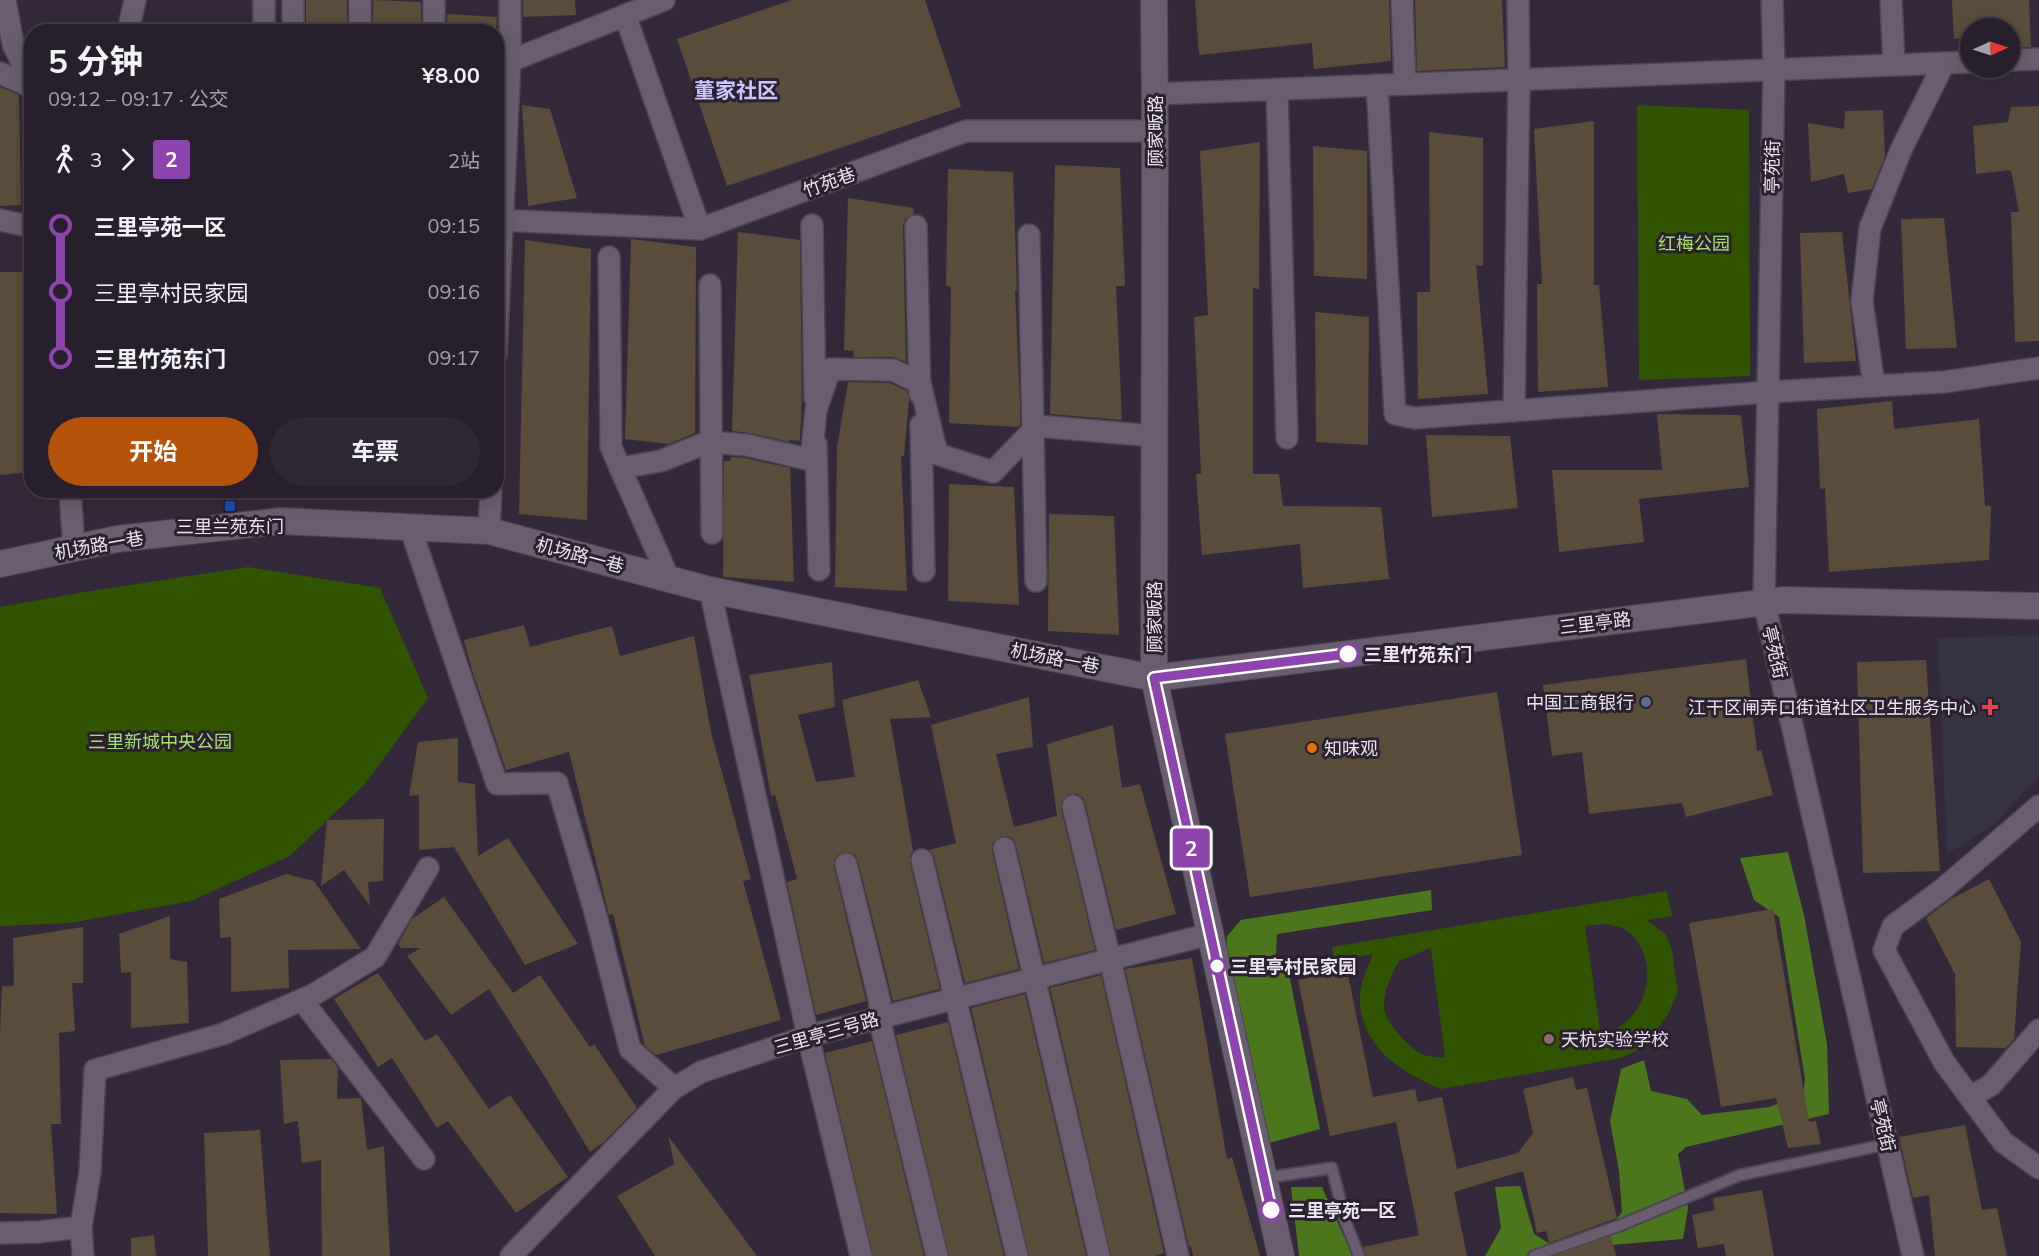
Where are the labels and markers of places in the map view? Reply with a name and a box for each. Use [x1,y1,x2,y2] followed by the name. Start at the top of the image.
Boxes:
[223,499,237,513] marker: 三里兰苑东门
[176,515,284,538] place label: 三里兰苑东门
[1337,643,1359,665] marker: 三里竹苑东门
[1364,643,1472,666] place label: 三里竹苑东门
[1526,691,1634,714] place label: 中国工商银行
[1639,695,1653,709] marker: 中国工商银行
[1688,696,1976,719] place label: 江干区闸弄口街道社区卫生服务中心
[1981,698,1999,716] marker: 江干区闸弄口街道社区卫生服务中心
[1324,737,1378,760] place label: 知味观
[1305,741,1319,755] marker: 知味观
[1230,955,1356,978] place label: 三里亭村民家园
[1208,957,1226,975] marker: 三里亭村民家园
[1561,1028,1669,1051] place label: 天杭实验学校
[1542,1032,1556,1046] marker: 天杭实验学校
[1260,1199,1282,1221] marker: 三里亭苑一区
[1288,1199,1396,1222] place label: 三里亭苑一区

